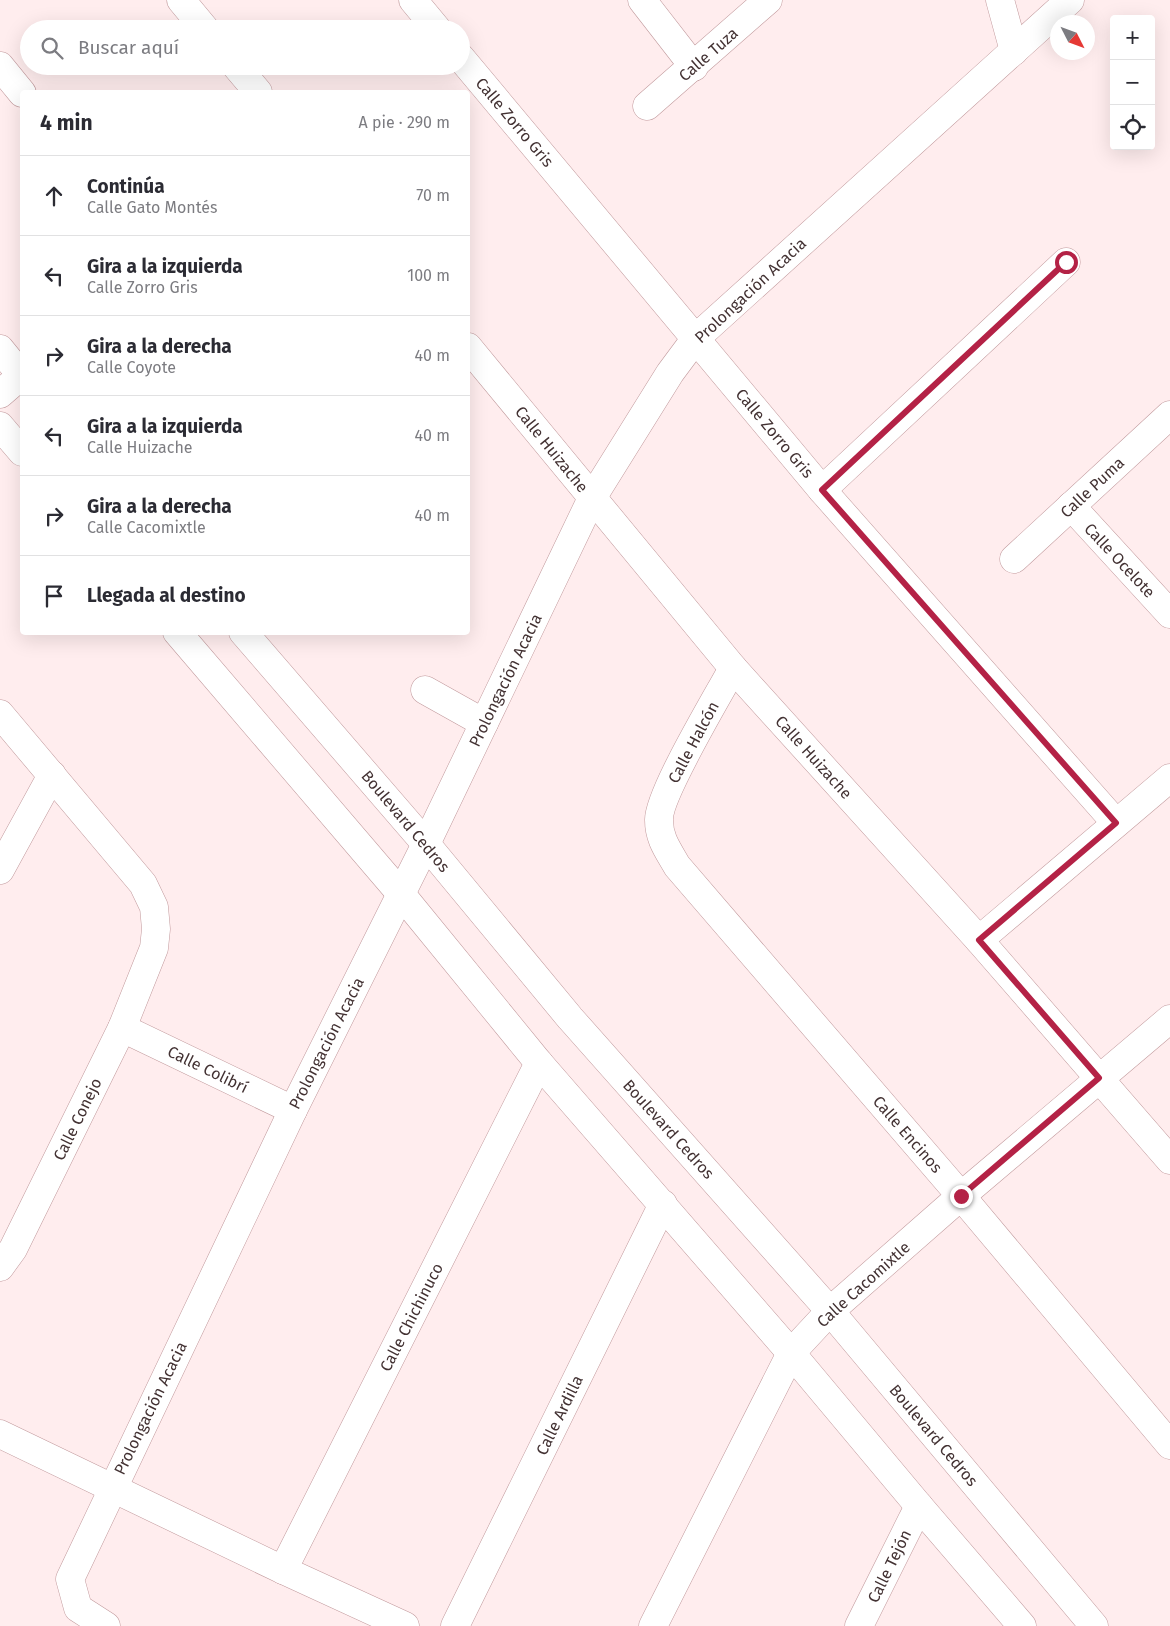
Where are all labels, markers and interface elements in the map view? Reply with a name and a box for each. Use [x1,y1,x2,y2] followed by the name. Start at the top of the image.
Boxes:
[1050,15,1095,60] north arrow
[1110,15,1155,150] map controls
[1110,15,1155,60] button: +
[20,20,470,75] search box
[675,24,742,85] street label: Calle Tuza
[38,34,66,62] icon: search
[78,36,179,59] text: Buscar aquí
[1110,60,1155,105] button: −
[472,74,557,171] street label: Calle Zorro Gris
[1110,105,1155,150] button: locate
[40,110,93,136] text: 4 min
[358,113,450,132] text: A pie · 290 m
[87,175,165,198] text: Continúa
[40,182,68,210] icon: ahead
[416,186,450,205] text: 70 m
[87,198,217,217] text: Calle Gato Montés
[691,234,810,347] street label: Prolongación Acacia
[1055,251,1078,274] route start
[87,255,243,278] text: Gira a la izquierda
[40,262,68,290] icon: left
[407,266,450,285] text: 100 m
[87,278,198,297] text: Calle Zorro Gris
[87,335,232,358] text: Gira a la derecha
[40,342,68,370] icon: right
[415,346,450,365] text: 40 m
[87,358,176,377] text: Calle Coyote
[732,385,817,482] street label: Calle Zorro Gris
[511,402,592,496] street label: Calle Huizache
[87,415,243,438] text: Gira a la izquierda
[40,422,68,450] icon: left
[415,426,450,445] text: 40 m
[87,438,193,457] text: Calle Huizache
[1057,453,1128,522] street label: Calle Puma
[87,495,232,518] text: Gira a la derecha
[40,502,68,530] icon: right
[415,506,450,525] text: 40 m
[87,518,206,537] text: Calle Cacomixtle
[1080,519,1159,602] street label: Calle Ocelote
[40,582,68,610] icon: arrive
[87,584,246,607] text: Llegada al destino
[465,611,546,750] street label: Prolongación Acacia
[664,698,723,786] street label: Calle Halcón
[771,712,856,803] street label: Calle Huizache
[358,767,454,876] street label: Boulevard Cedros
[285,974,368,1112] street label: Prolongación Acacia
[165,1042,251,1097] street label: Calle Colibrí
[49,1075,106,1164] street label: Calle Conejo
[619,1076,718,1183] street label: Boulevard Cedros
[869,1092,946,1177] street label: Calle Encinos
[950,1185,973,1208] route end
[813,1238,914,1331] street label: Calle Cacomixtle
[376,1260,447,1375] street label: Calle Chichinuco
[110,1339,191,1478] street label: Prolongación Acacia
[532,1372,587,1458] street label: Calle Ardilla
[886,1381,982,1490] street label: Boulevard Cedros
[864,1527,915,1606] street label: Calle Tejón

